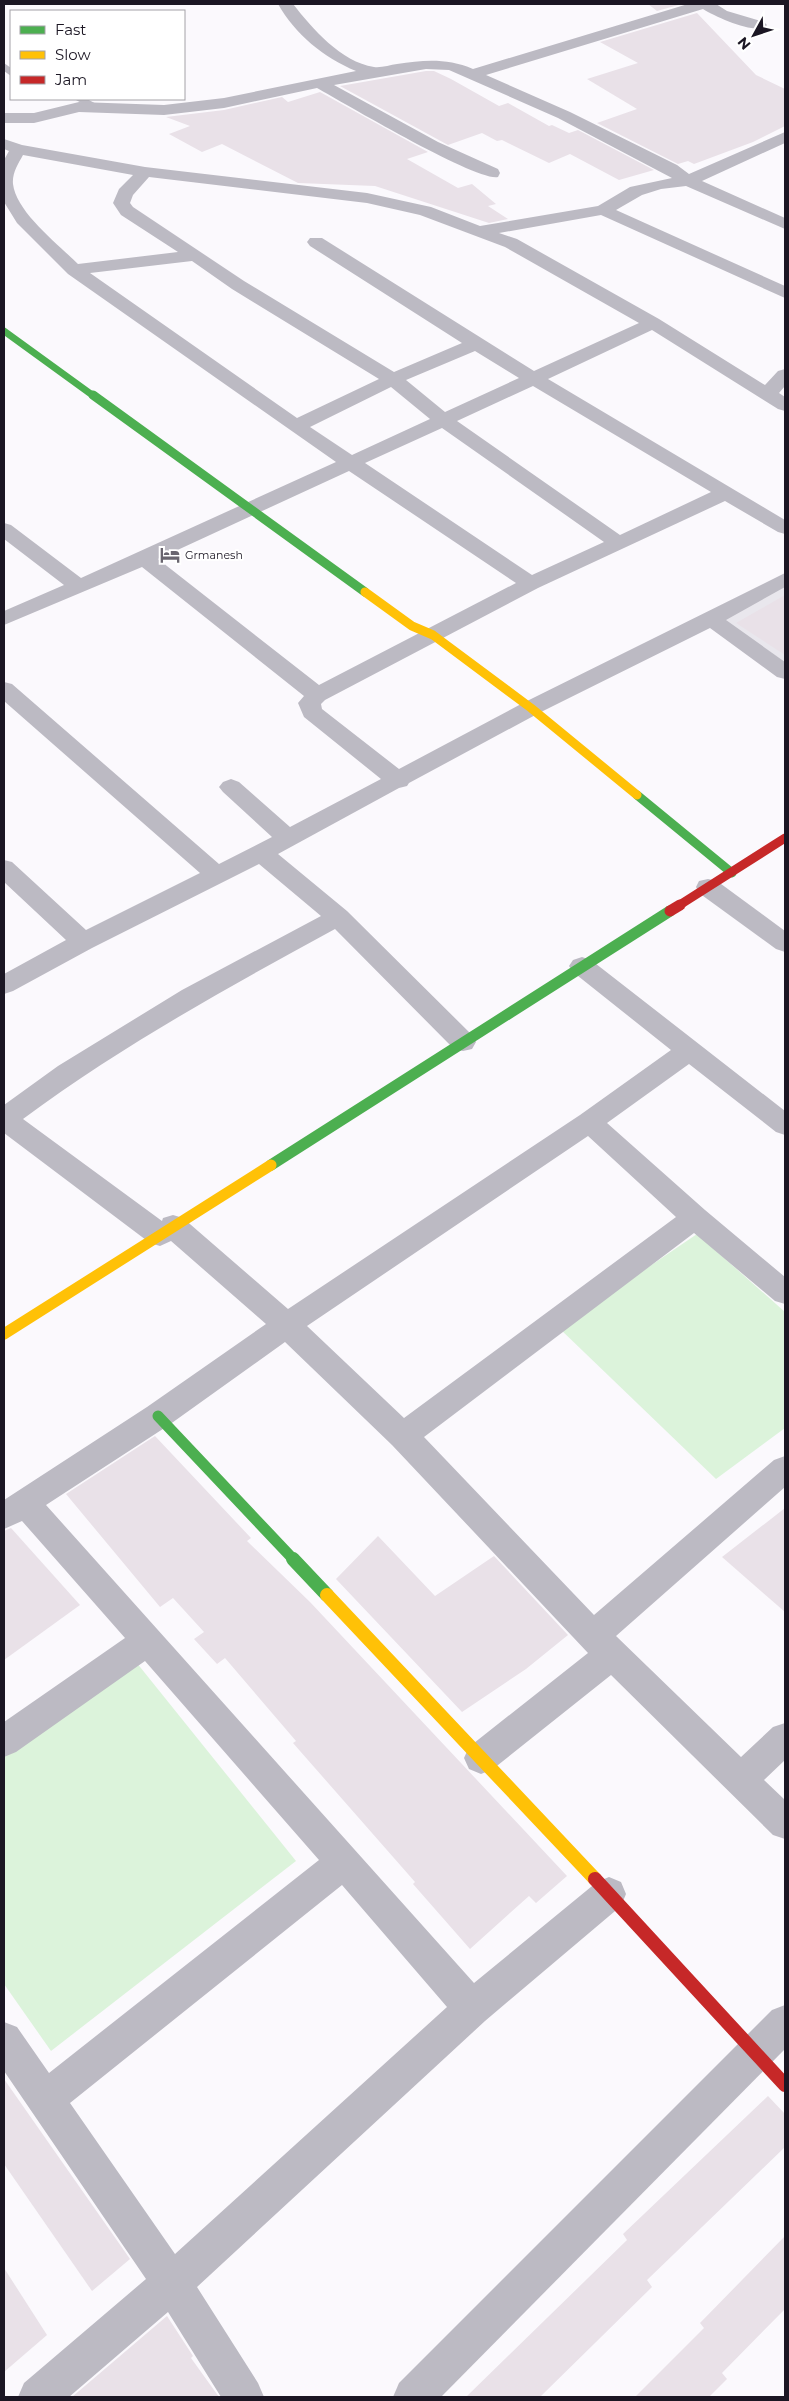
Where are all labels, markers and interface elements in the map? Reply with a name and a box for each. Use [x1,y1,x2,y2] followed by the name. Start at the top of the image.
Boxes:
[10,10,185,100] legend
[729,10,779,60] north arrow
[55,20,86,39] text: Fast
[734,33,755,53] text: N
[55,45,91,64] text: Slow
[54,70,87,89] text: Jam
[159,544,181,566] hotel icon: Grmanesh
[185,548,243,562] place label: Grmanesh

